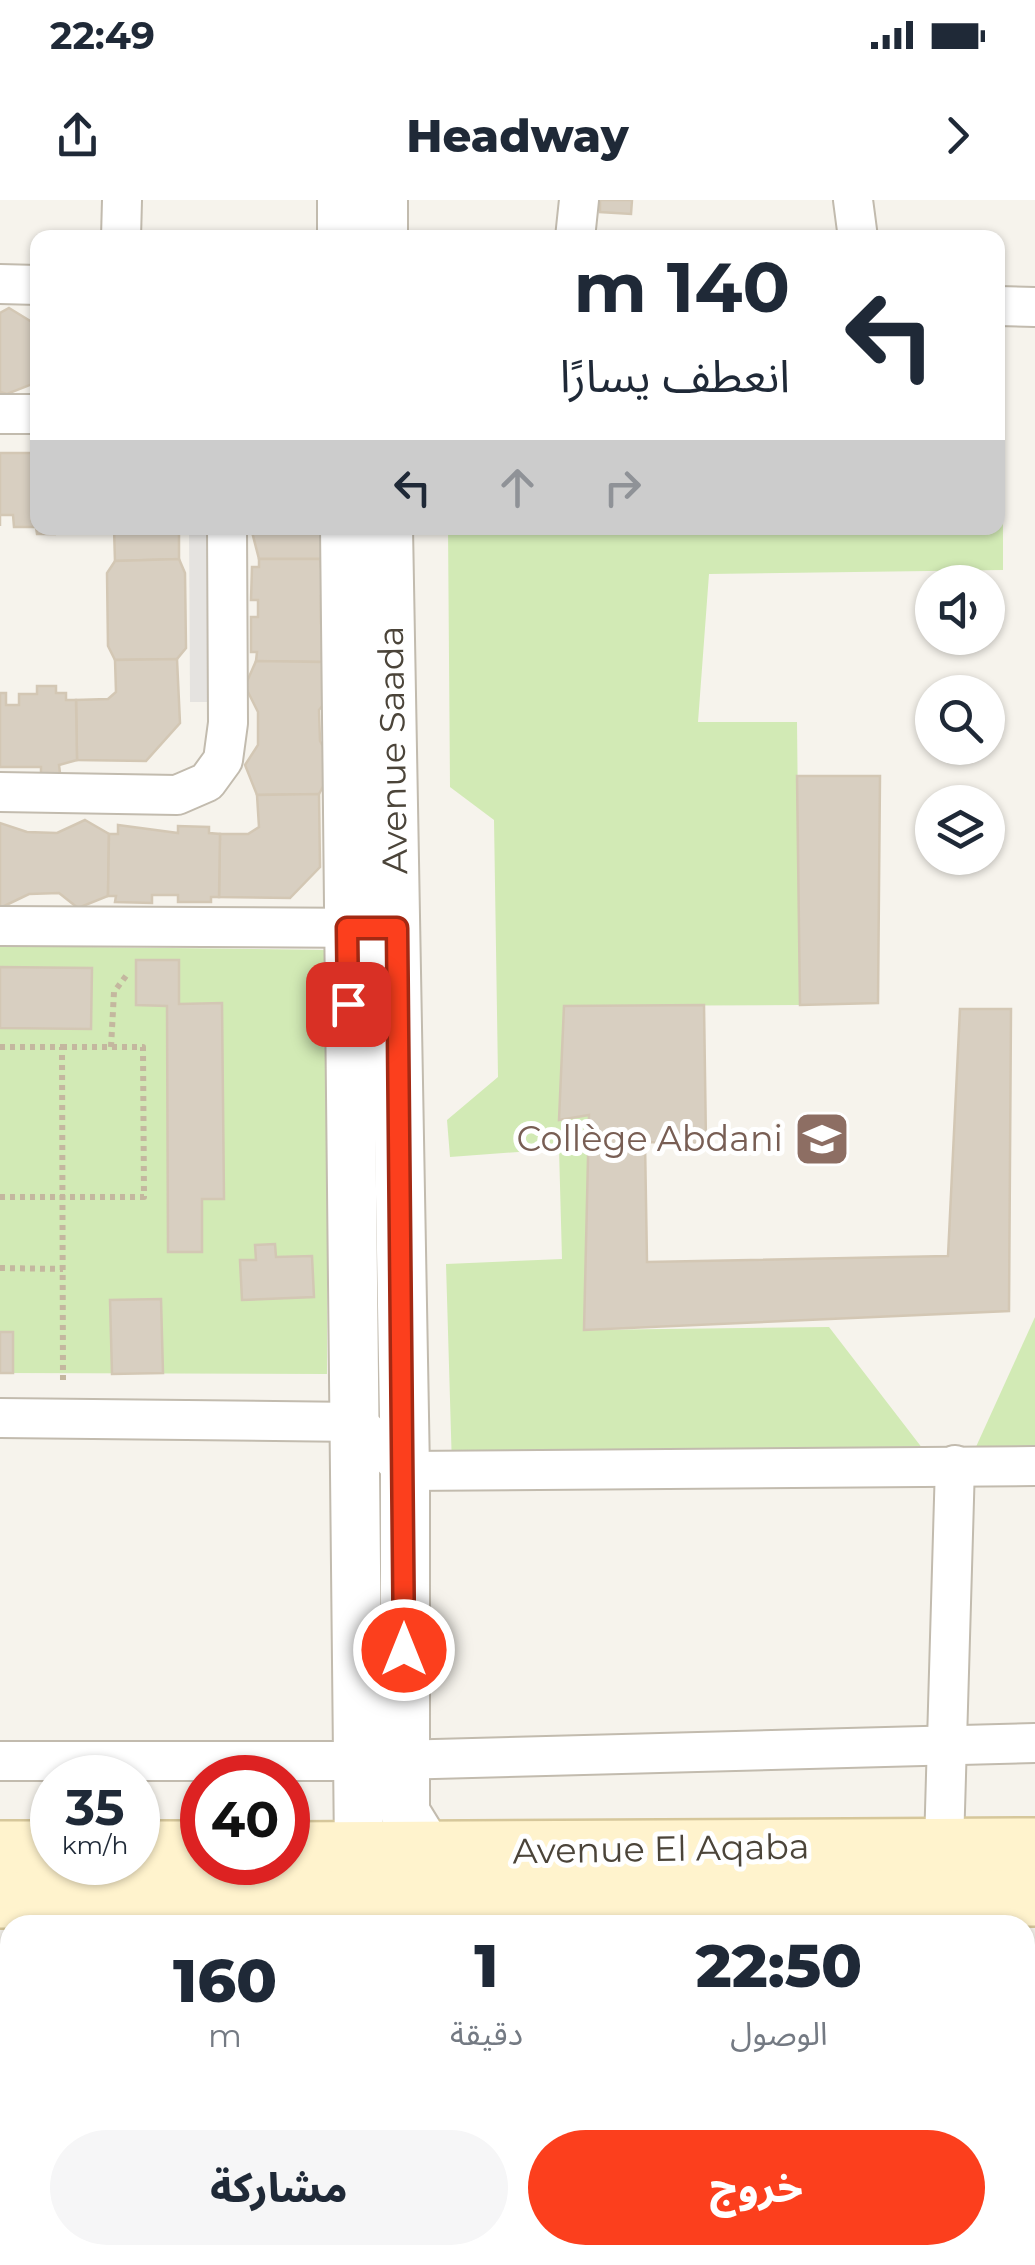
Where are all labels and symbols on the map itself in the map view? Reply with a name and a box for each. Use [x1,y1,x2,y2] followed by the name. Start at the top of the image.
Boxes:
[369,625,416,875] street label: Avenue Saada
[306,962,391,1047] pin
[792,1109,852,1169] school or university icon: Collège Abdani
[516,1117,783,1160] place label: Collège Abdani
[352,1598,456,1702] position arrow
[180,1755,310,1885] speed limit sign: 40
[512,1824,810,1873] street label: Avenue El Aqaba

